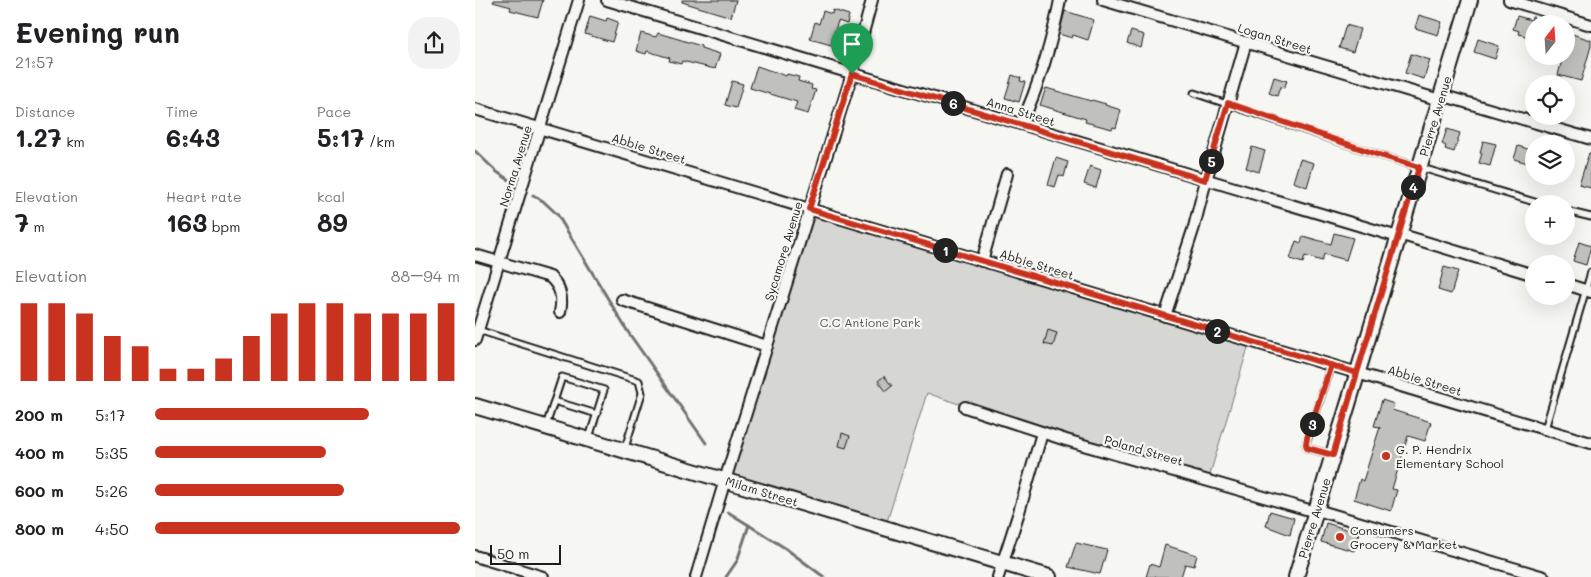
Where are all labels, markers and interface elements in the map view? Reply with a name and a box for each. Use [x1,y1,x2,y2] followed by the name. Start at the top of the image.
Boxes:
[15,14,180,50] text: Evening run
[1525,15,1575,65] north arrow
[1525,15,1575,305] map controls
[408,17,460,69] button: share
[1236,19,1314,57] street label: Logan Street
[831,23,873,74] pin
[838,30,866,58] icon: arrive
[15,51,54,72] text: 21:57
[1415,74,1455,158] street label: Pierre Avenue
[1525,75,1575,125] button: locate
[941,90,965,116] pin: 6
[985,93,1057,129] street label: Anna Street
[949,94,958,113] text: 6
[15,102,75,121] text: Distance
[166,102,198,121] text: Time
[317,102,351,121] text: Pace
[15,121,62,153] text: 1.27
[166,121,220,153] text: 6:43
[317,121,365,153] text: 5:17
[495,123,535,209] street label: Norma Avenue
[610,129,688,167] street label: Abbie Street
[62,132,85,151] text: km
[365,132,395,151] text: /km
[1525,135,1575,185] button: layers
[1199,148,1223,174] pin: 5
[1207,152,1216,171] text: 5
[1401,174,1425,200] pin: 4
[1409,178,1418,197] text: 4
[15,187,78,206] text: Elevation
[166,187,242,206] text: Heart rate
[317,187,345,206] text: kcal
[1525,195,1575,245] button: +
[760,199,806,303] street label: Sycamore Avenue
[15,206,29,238] text: 7
[166,206,207,238] text: 163
[317,206,348,238] text: 89
[29,217,45,236] text: m
[207,217,240,236] text: bpm
[933,238,957,262] pin: 1
[942,241,949,260] text: 1
[998,245,1076,283] street label: Abbie Street
[1525,255,1575,305] button: −
[15,265,87,286] text: Elevation
[391,265,460,286] text: 88–94 m
[820,314,920,330] park label: C.C Antione Park
[1205,318,1229,344] pin: 2
[1214,322,1221,341] text: 2
[1386,361,1464,399] street label: Abbie Street
[15,404,63,425] text: 200 m
[95,404,125,425] text: 5:17
[1299,412,1325,436] pin: 3
[1308,415,1317,434] text: 3
[1103,431,1185,469] street label: Poland Street
[1396,441,1504,471] place label: G. P. Hendrix Elementary School
[15,442,64,463] text: 400 m
[95,442,128,463] text: 5:35
[1380,450,1392,462] marker: G. P. Hendrix Elementary School
[724,472,800,510] street label: Milam Street
[1294,476,1334,560] street label: Pierre Avenue
[15,480,64,501] text: 600 m
[95,480,128,501] text: 5:26
[15,518,64,539] text: 800 m
[95,518,129,539] text: 4:50
[1350,522,1457,552] place label: Consumers Grocery & Market
[1334,531,1346,543] marker: Consumers Grocery & Market
[490,542,561,565] scale bar
[497,544,529,563] text: 50 m

